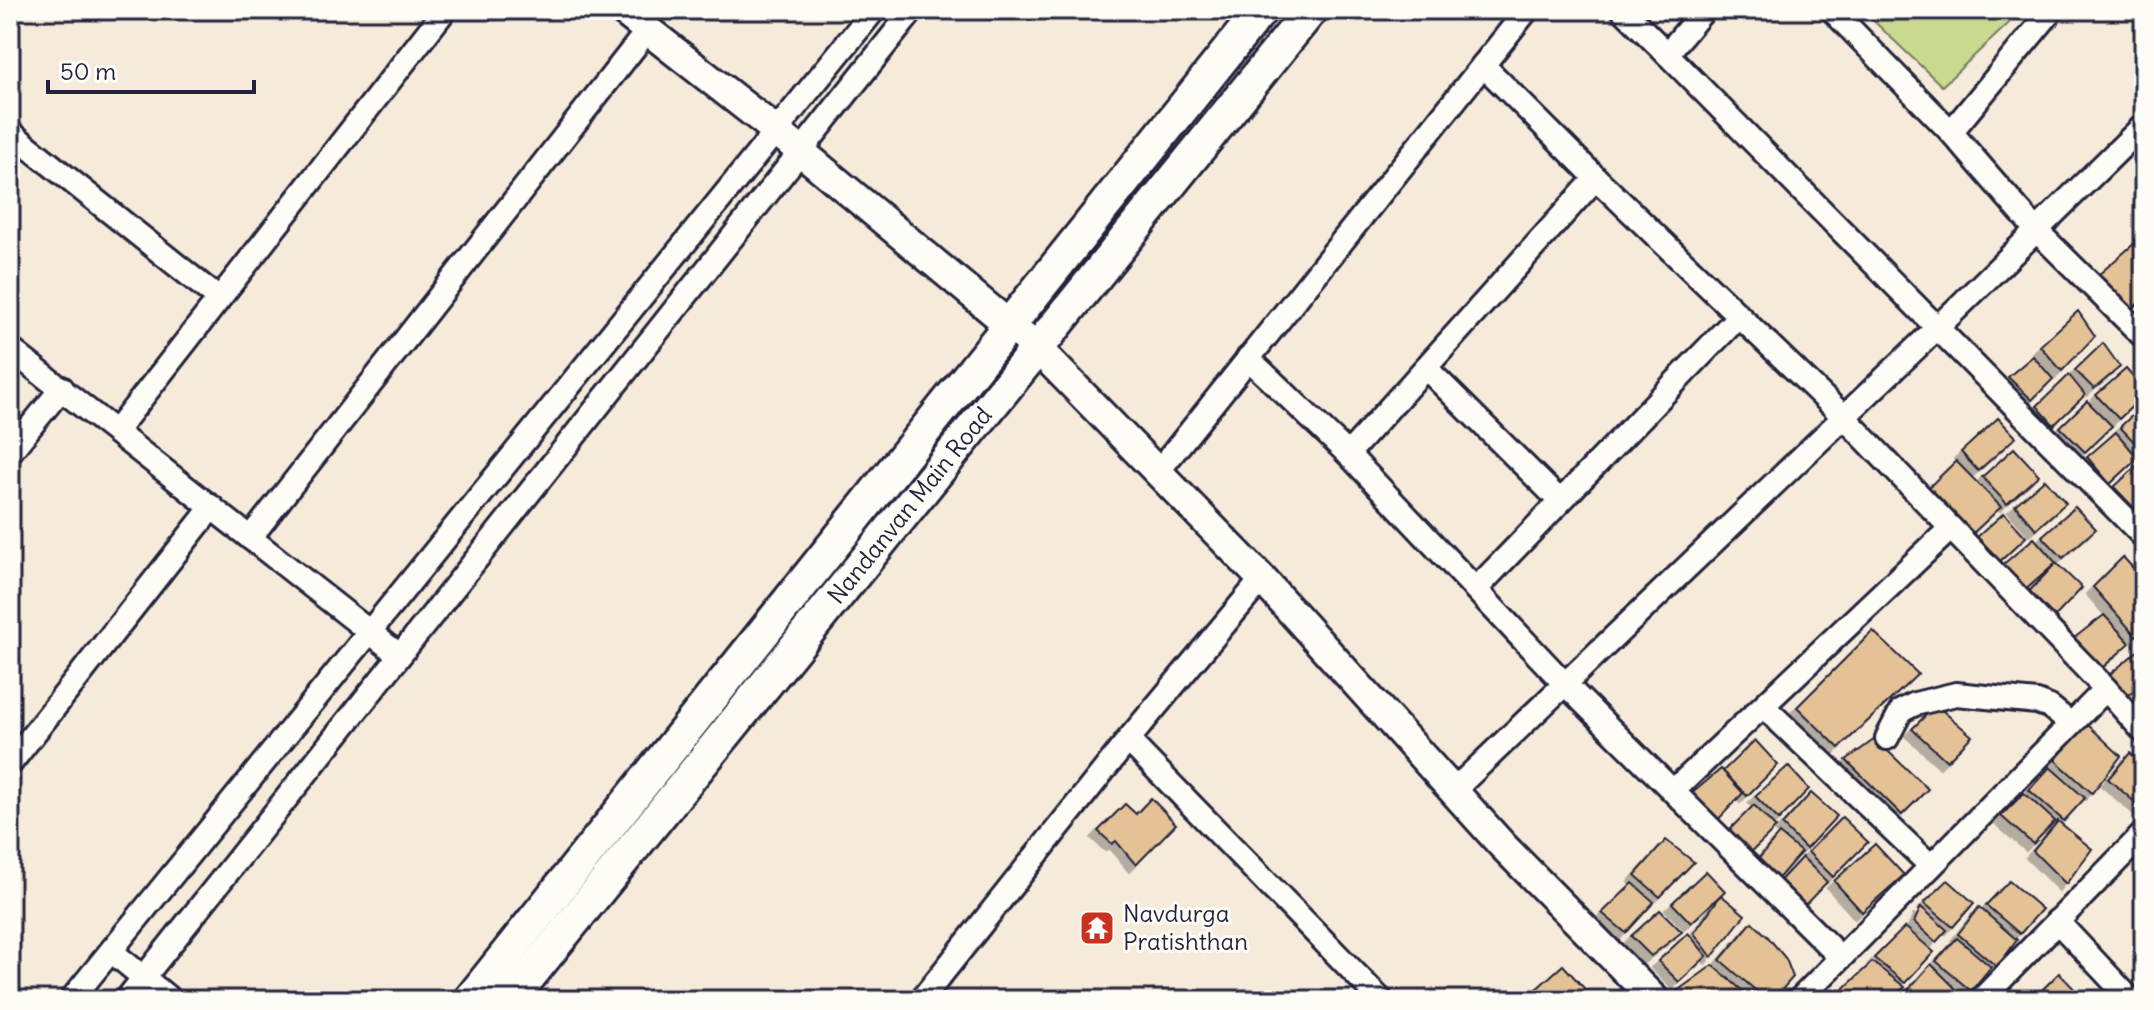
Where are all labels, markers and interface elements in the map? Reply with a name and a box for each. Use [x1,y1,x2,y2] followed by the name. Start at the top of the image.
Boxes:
[48,44,254,94] scale bar
[60,56,116,86] text: 50 m
[821,400,998,610] street label: Nandanvan Main Road
[1123,898,1248,956] place label: Navdurga Pratishthan
[1078,909,1116,947] temple icon: Navdurga Pratishthan

